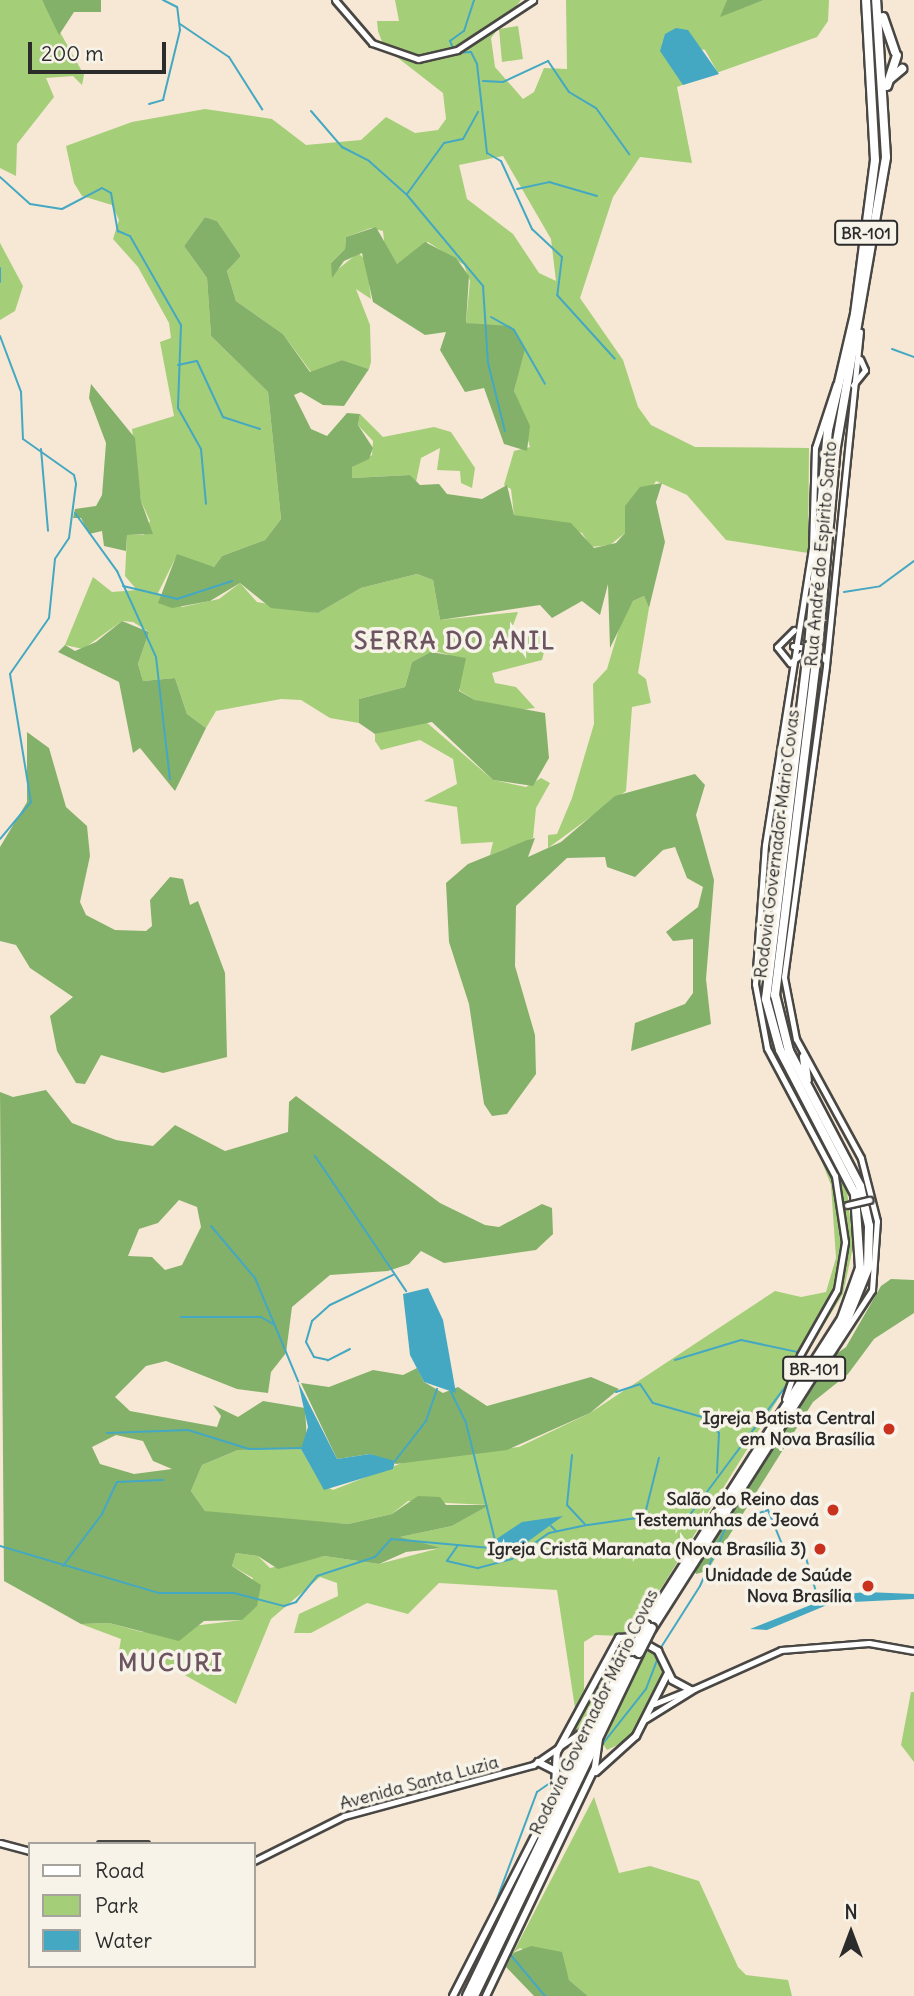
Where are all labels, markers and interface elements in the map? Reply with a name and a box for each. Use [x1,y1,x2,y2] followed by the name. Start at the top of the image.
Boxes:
[32,28,170,72] scale bar
[41,40,104,67] text: 200 m
[833,220,899,246] road number: BR-101
[800,440,842,668] street label: Rua André do Espírito Santo
[356,627,554,655] district label: SERRA DO ANIL
[750,708,804,980] street label: Rodovia Governador Mário Covas
[781,1357,847,1382] road number: BR-101
[703,1408,875,1450] place label: Igreja Batista Central em Nova Brasília
[881,1421,897,1437] marker: Igreja Batista Central em Nova Brasília
[635,1489,819,1532] place label: Salão do Reino das Testemunhas de Jeová
[825,1502,841,1518] marker: Salão do Reino das Testemunhas de Jeová
[487,1538,806,1560] place label: Igreja Cristã Maranata (Nova Brasília 3)
[812,1541,828,1557] marker: Igreja Cristã Maranata (Nova Brasília 3)
[705,1565,852,1608] place label: Unidade de Saúde Nova Brasília
[858,1576,878,1596] marker: Unidade de Saúde Nova Brasília
[525,1586,663,1838] street label: Rodovia Governador Mário Covas
[119,1649,223,1677] district label: MUCURI
[337,1751,501,1815] street label: Avenida Santa Luzia
[28,1842,256,1968] legend
[95,1857,144,1884] text: Road
[95,1892,138,1919] text: Park
[816,1898,886,1968] north arrow
[844,1900,858,1924] text: N
[95,1927,152,1954] text: Water

